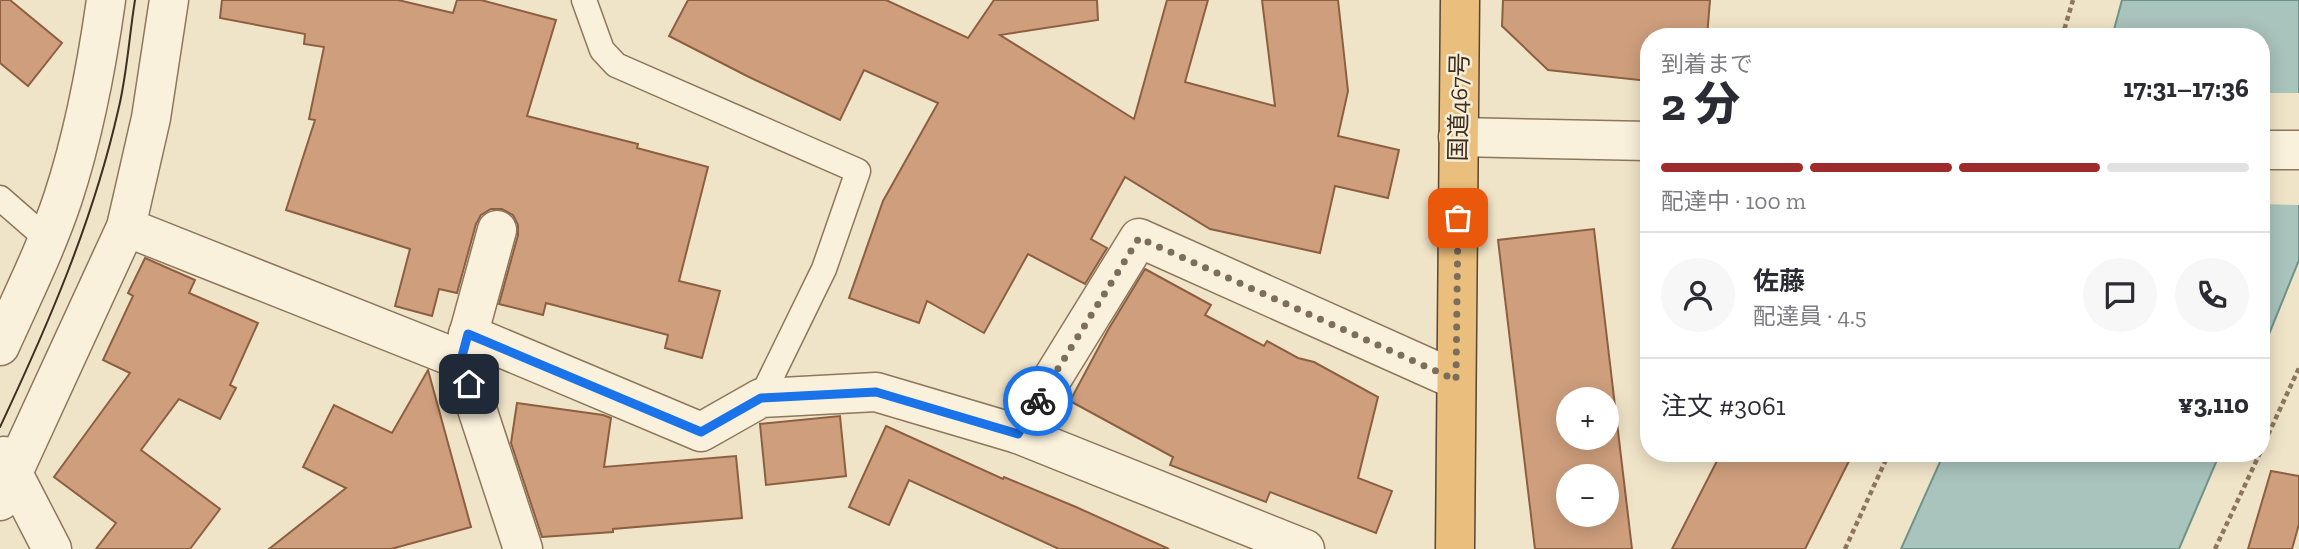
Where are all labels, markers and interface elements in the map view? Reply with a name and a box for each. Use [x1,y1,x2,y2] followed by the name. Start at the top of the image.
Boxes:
[1661,50,1753,78] text: 到着まで
[1443,52,1474,162] street label: 国道467号
[2123,72,2249,104] text: 17:31–17:36
[1661,77,1740,132] text: 2 分
[1661,187,1806,215] text: 配達中 · 100 m
[1428,188,1488,248] pin
[1439,199,1477,237] icon: bag
[1661,258,1735,332] button: person
[2083,258,2157,332] button: chat
[2175,258,2249,332] button: phone
[1753,265,1805,297] text: 佐藤
[1753,302,1867,330] text: 配達員 · 4.5
[439,354,499,414] pin
[450,365,488,403] icon: home
[1003,366,1073,436] courier
[1019,382,1057,420] icon: bike
[1556,387,1619,527] map controls
[1556,387,1619,450] button: +
[2178,388,2249,420] text: ¥3,110
[1661,390,1786,422] text: 注文 #3061
[1556,464,1619,527] button: −

